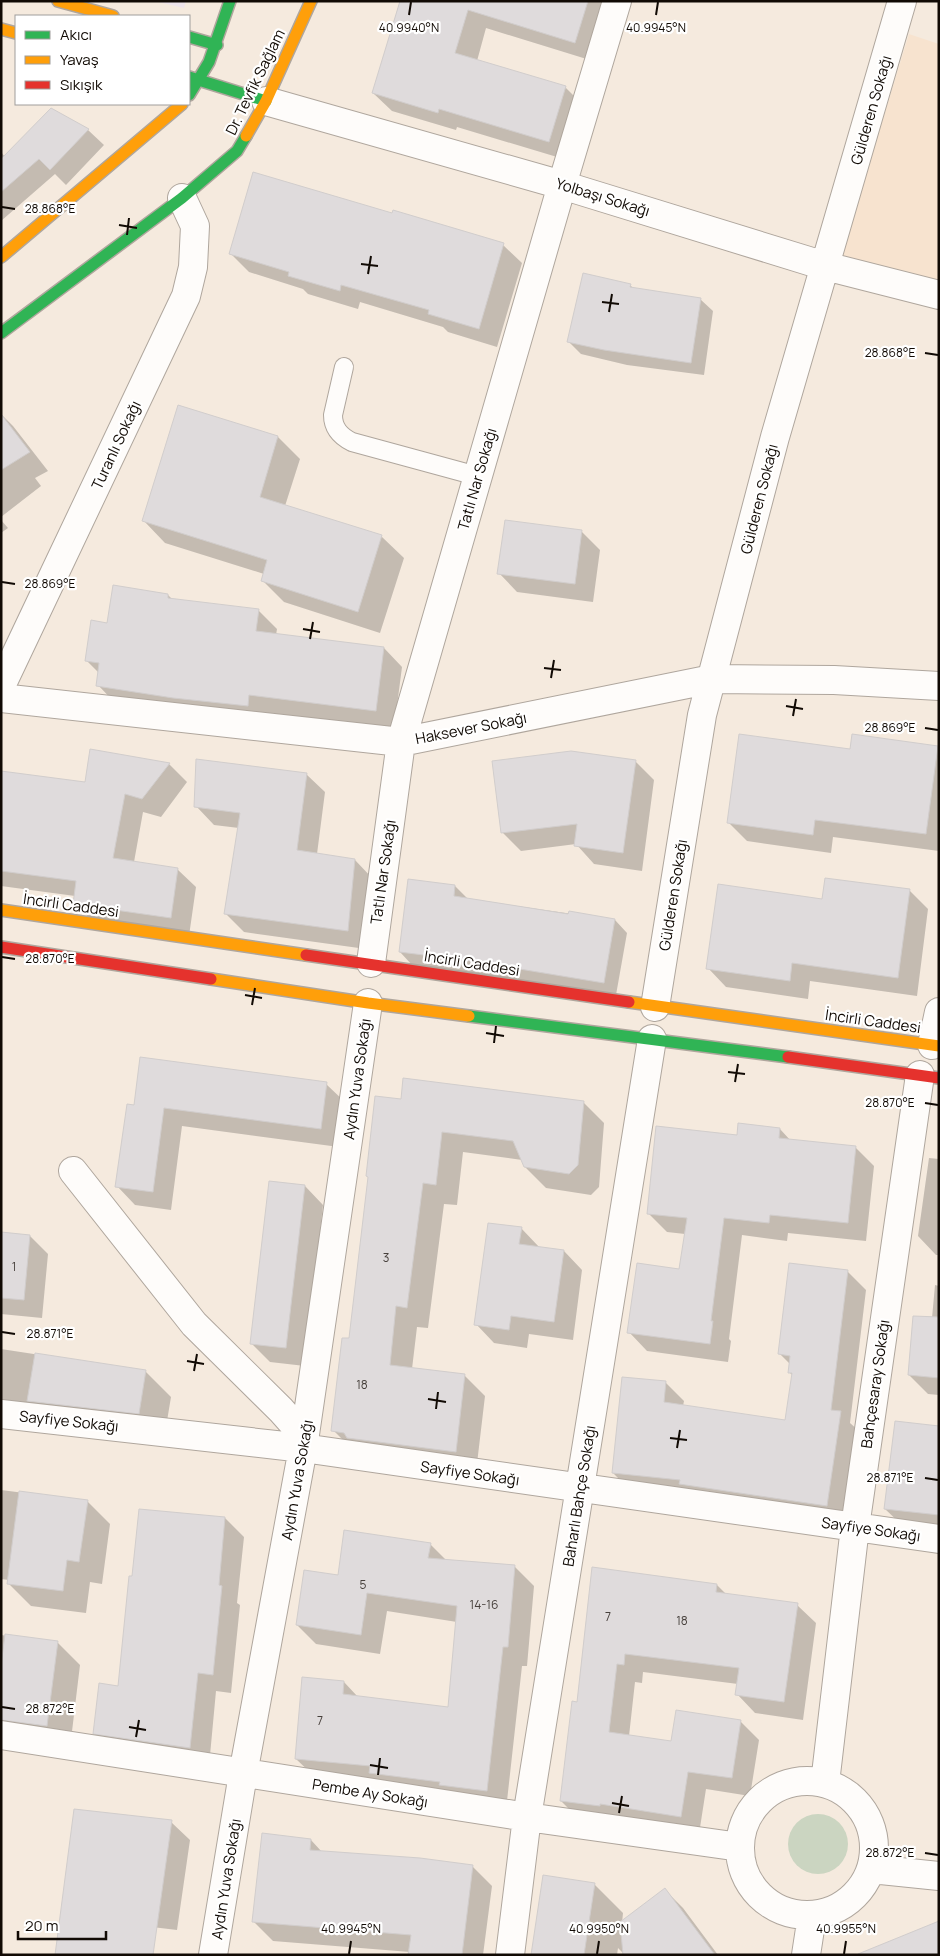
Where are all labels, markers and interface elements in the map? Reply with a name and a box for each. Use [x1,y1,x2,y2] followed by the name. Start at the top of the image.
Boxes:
[15,15,190,105] legend
[379,19,439,36] text: 40.9940°N
[626,19,686,36] text: 40.9945°N
[60,24,92,45] text: Akıcı
[220,26,290,138] street label: Dr. Tevfik Sağlam
[60,49,99,70] text: Yavaş
[845,53,897,167] street label: Gülderen Sokağı
[60,74,103,95] text: Sıkışık
[553,173,653,221] street label: Yolbaşı Sokağı
[25,200,75,217] text: 28.868°E
[865,344,915,361] text: 28.868°E
[86,397,146,493] street label: Turanlı Sokağı
[452,425,502,533] street label: Tatlı Nar Sokağı
[735,442,783,556] street label: Gülderen Sokağı
[25,575,76,592] text: 28.869°E
[414,707,528,749] street label: Haksever Sokağı
[865,719,916,736] text: 28.869°E
[365,818,401,926] street label: Tatlı Nar Sokağı
[654,838,692,952] street label: Gülderen Sokağı
[22,888,120,922] street label: İncirli Caddesi
[423,945,521,981] street label: İncirli Caddesi
[25,950,75,967] text: 28.870°E
[824,1004,922,1038] street label: İncirli Caddesi
[338,1017,376,1141] street label: Aydın Yuva Sokağı
[865,1094,915,1111] text: 28.870°E
[383,1249,389,1266] house number: 3
[12,1258,16,1275] house number: 1
[856,1318,894,1450] street label: Bahçesaray Sokağı
[27,1325,74,1342] text: 28.871°E
[356,1376,368,1393] house number: 18
[18,1405,120,1437] street label: Sayfiye Sokağı
[276,1418,318,1542] street label: Aydın Yuva Sokağı
[557,1424,601,1568] street label: Baharlı Bahçe Sokağı
[419,1456,521,1490] street label: Sayfiye Sokağı
[867,1469,914,1486] text: 28.871°E
[820,1512,922,1546] street label: Sayfiye Sokağı
[360,1576,367,1593] house number: 5
[470,1596,498,1613] house number: 14-16
[605,1608,611,1625] house number: 7
[676,1612,688,1629] house number: 18
[26,1700,75,1717] text: 28.872°E
[317,1712,323,1729] house number: 7
[311,1773,429,1813] street label: Pembe Ay Sokağı
[206,1817,246,1941] street label: Aydın Yuva Sokağı
[866,1844,915,1861] text: 28.872°E
[18,1908,105,1940] scale bar
[25,1915,58,1936] text: 20 m
[321,1920,381,1937] text: 40.9945°N
[569,1920,629,1937] text: 40.9950°N
[816,1920,876,1937] text: 40.9955°N

